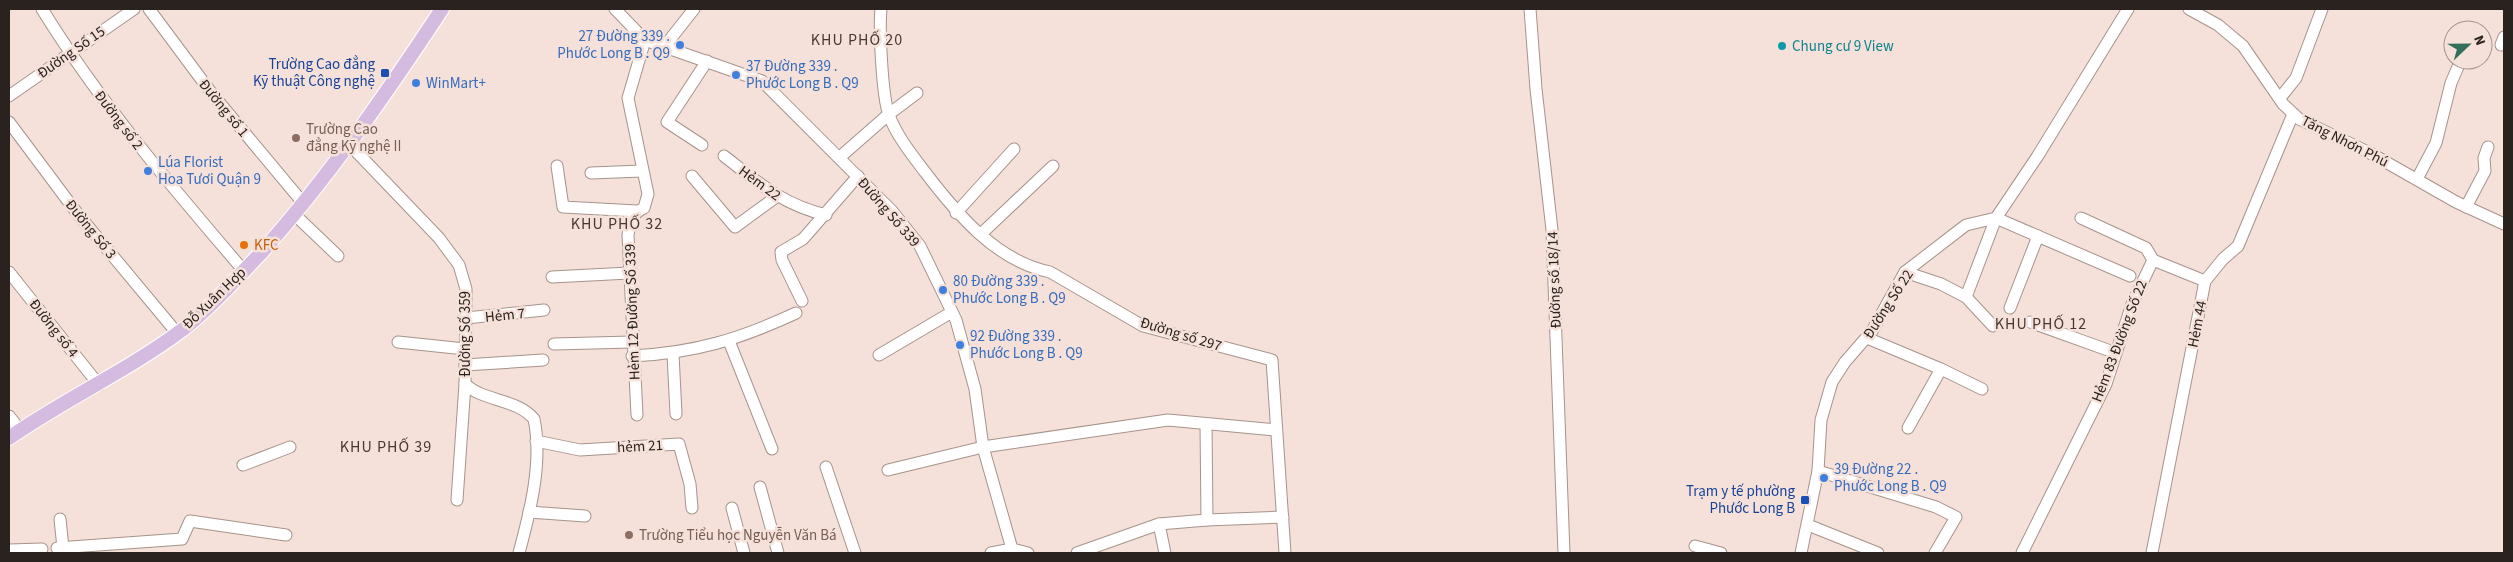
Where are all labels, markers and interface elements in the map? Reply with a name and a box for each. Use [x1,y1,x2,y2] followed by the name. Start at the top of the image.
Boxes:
[2443,20,2493,70] north arrow
[33,21,110,84] street label: Đường Số 15
[557,26,670,64] place label: 27 Đường 339 . Phước Long B . Q9
[811,29,903,51] district label: KHU PHỐ 20
[2468,32,2490,49] text: N
[1792,36,1894,57] place label: Chung cư 9 View
[674,39,686,51] marker: 27 Đường 339 . Phước Long B . Q9
[1776,40,1788,52] marker: Chung cư 9 View
[253,54,375,92] place label: Trường Cao đẳng Kỹ thuật Công nghệ
[746,56,859,94] place label: 37 Đường 339 . Phước Long B . Q9
[379,67,391,79] marker: Trường Cao đẳng Kỹ thuật Công nghệ
[730,69,742,81] marker: 37 Đường 339 . Phước Long B . Q9
[426,73,486,94] place label: WinMart+
[194,75,254,142] street label: Đường số 1
[410,77,422,89] marker: WinMart+
[89,86,148,154] street label: Đường số 2
[2298,110,2392,172] street label: Tăng Nhơn Phú
[306,119,401,157] place label: Trường Cao đẳng Kỹ nghệ II
[290,132,302,144] marker: Trường Cao đẳng Kỹ nghệ II
[158,152,261,190] place label: Lúa Florist Hoa Tươi Quận 9
[734,161,785,206] street label: Hẻm 22
[142,165,154,177] marker: Lúa Florist Hoa Tươi Quận 9
[852,173,925,252] street label: Đường Số 339
[60,195,121,264] street label: Đường Số 3
[571,213,663,235] district label: KHU PHỐ 32
[1542,231,1567,329] street label: Đường số 18/14
[254,235,279,256] place label: KFC
[238,239,250,251] marker: KFC
[620,243,645,381] street label: Hẻm 12 Đường Số 339
[178,263,251,334] street label: Đỗ Xuân Hợp
[1858,266,1919,343] street label: Đường Số 22
[953,271,1066,309] place label: 80 Đường 339 . Phước Long B . Q9
[2087,277,2152,405] street label: Hẻm 83 Đường Số 22
[937,284,949,296] marker: 80 Đường 339 . Phước Long B . Q9
[455,291,476,377] street label: Đường Số 359
[24,294,84,363] street label: Đường số 4
[2183,298,2212,349] street label: Hẻm 44
[484,303,526,328] street label: Hẻm 7
[1137,312,1224,357] street label: Đường số 297
[1995,313,2087,335] district label: KHU PHỐ 12
[970,326,1083,364] place label: 92 Đường 339 . Phước Long B . Q9
[954,339,966,351] marker: 92 Đường 339 . Phước Long B . Q9
[617,435,664,458] street label: hẻm 21
[340,436,432,458] district label: KHU PHỐ 39
[1834,459,1947,497] place label: 39 Đường 22 . Phước Long B . Q9
[1818,472,1830,484] marker: 39 Đường 22 . Phước Long B . Q9
[1686,481,1795,519] place label: Trạm y tế phường Phước Long B
[1799,494,1811,506] marker: Trạm y tế phường Phước Long B
[639,525,837,546] place label: Trường Tiểu học Nguyễn Văn Bá
[623,529,635,541] marker: Trường Tiểu học Nguyễn Văn Bá

